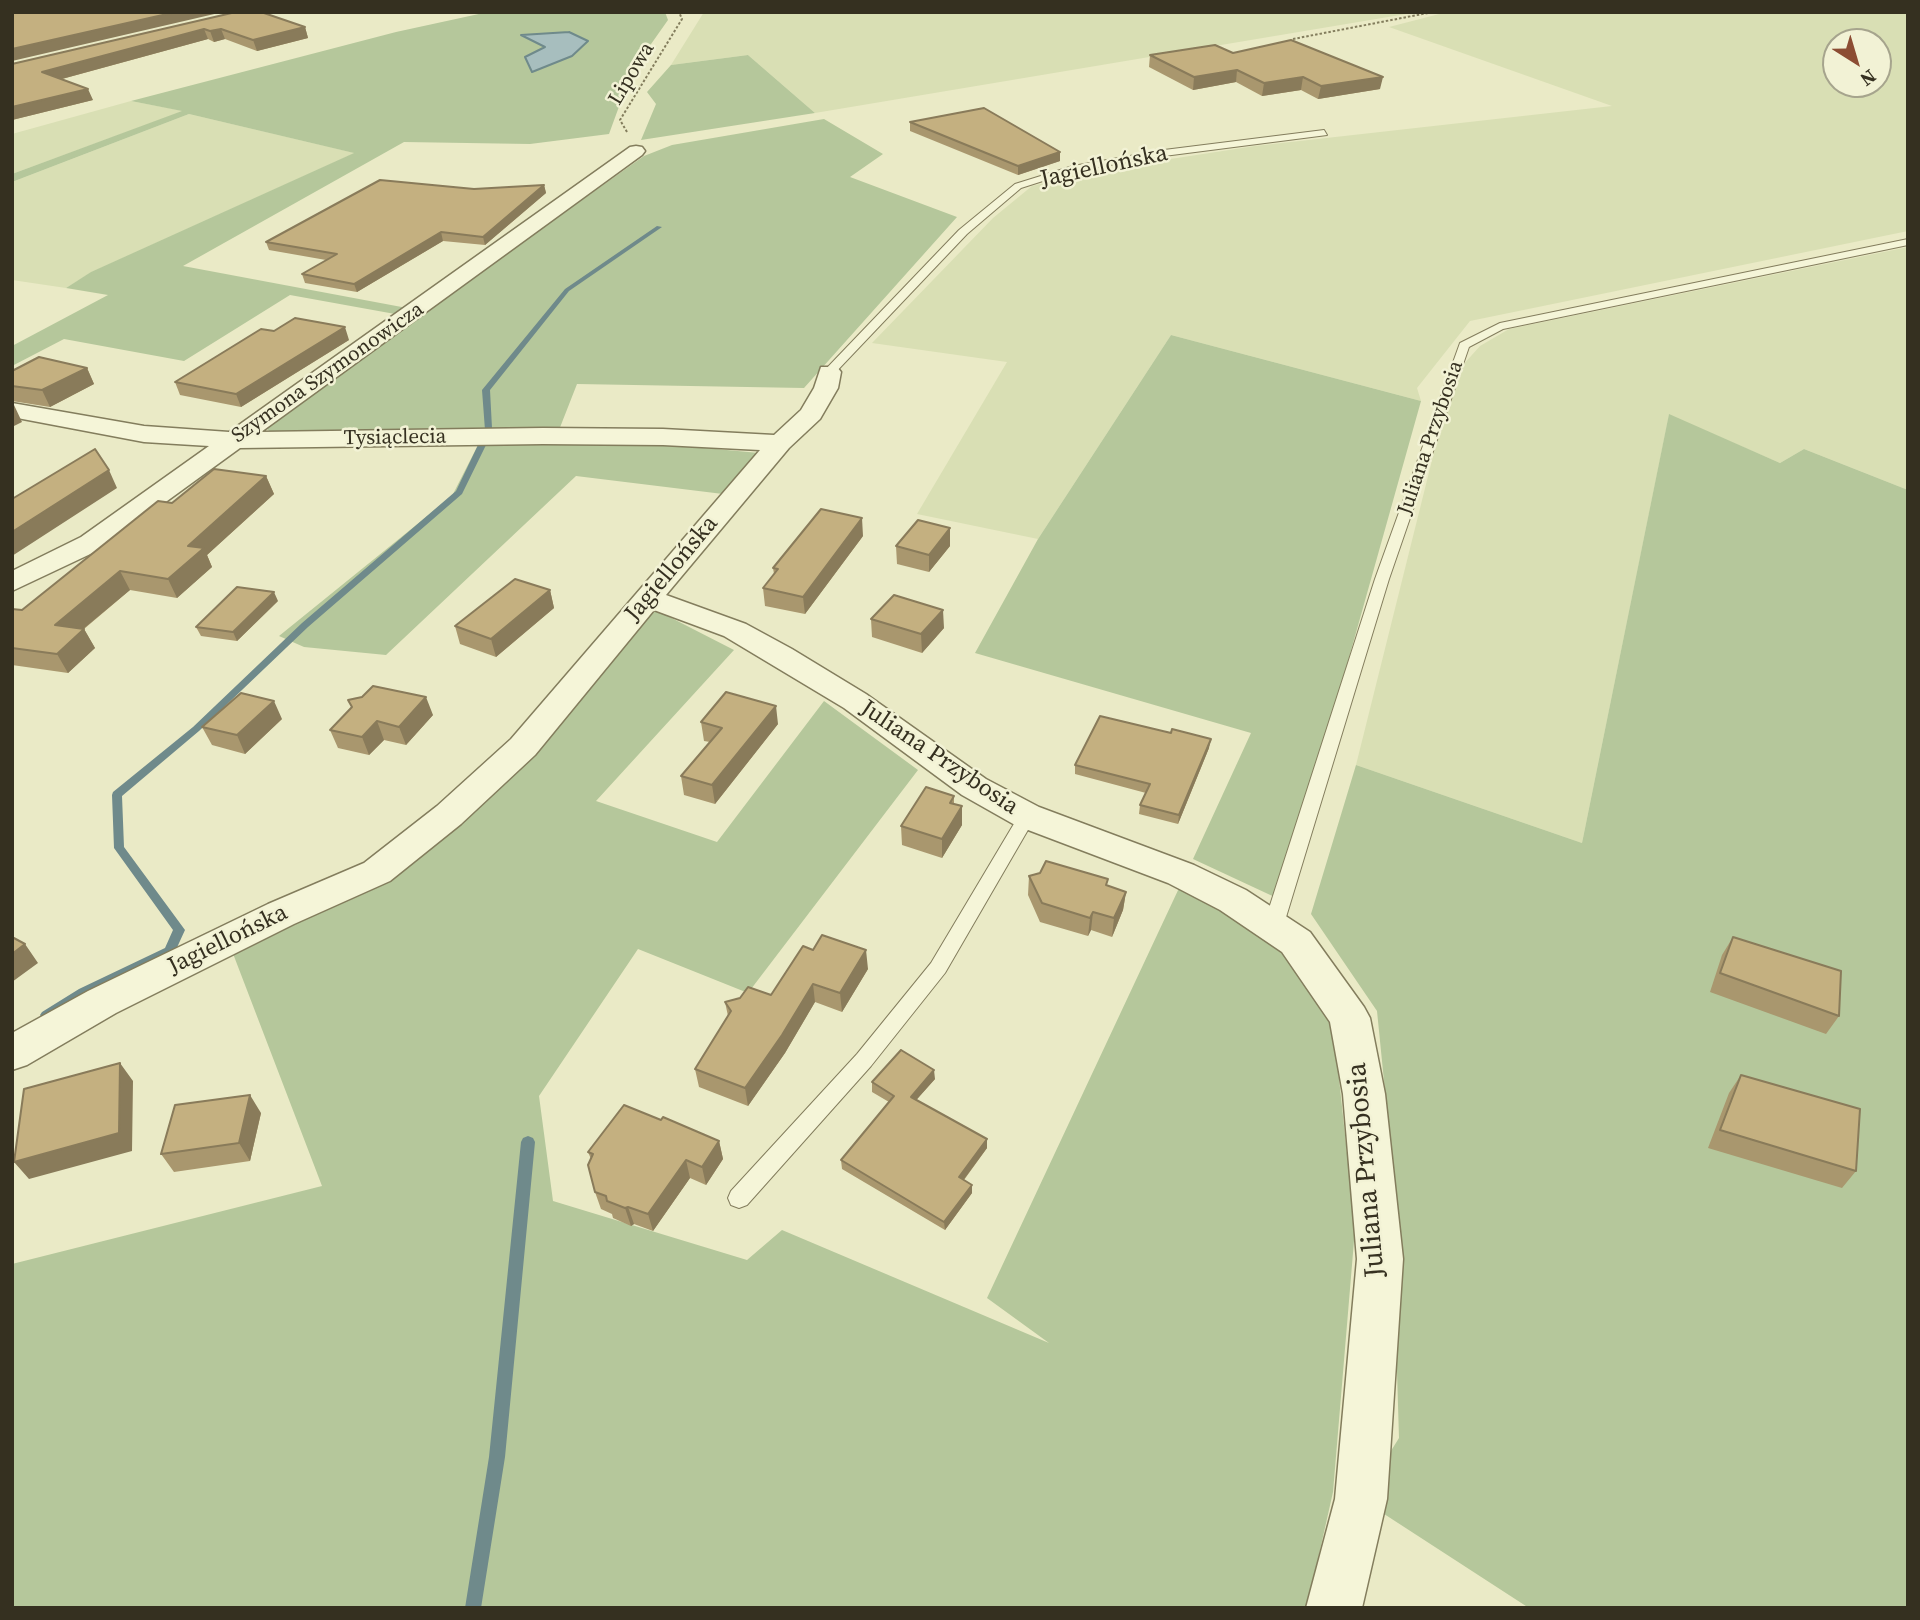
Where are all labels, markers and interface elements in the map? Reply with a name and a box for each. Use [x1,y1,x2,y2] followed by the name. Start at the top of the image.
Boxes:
[1822,28,1892,98] north arrow
[603,38,661,110] street label: Lipowa
[1855,64,1882,93] text: N
[1038,139,1170,195] street label: Jagiellońska
[227,297,429,449] street label: Szymona Szymonowicza
[1393,358,1469,518] street label: Juliana Przybosia
[343,425,447,451] street label: Tysiąclecia
[619,510,725,628] street label: Jagiellońska
[854,694,1024,822] street label: Juliana Przybosia
[164,899,292,981] street label: Jagiellońska
[1341,1061,1393,1279] street label: Juliana Przybosia

